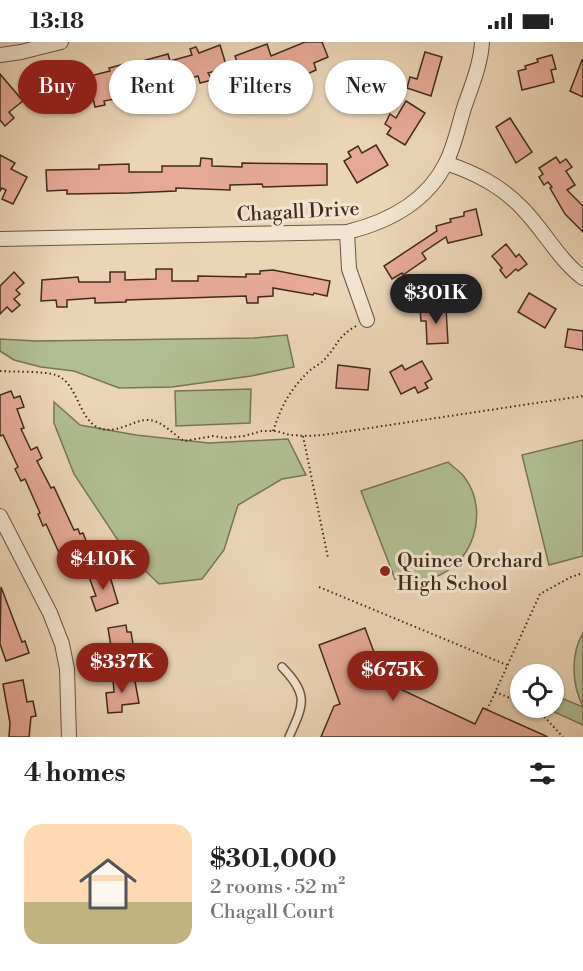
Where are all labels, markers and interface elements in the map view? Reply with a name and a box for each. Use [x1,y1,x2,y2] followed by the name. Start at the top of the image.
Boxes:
[30,8,84,35] text: 13:18
[18,60,97,114] chip: Buy
[109,60,196,114] chip: Rent
[208,60,313,114] chip: Filters
[325,60,407,114] chip: New
[236,197,360,228] street label: Chagall Drive
[394,274,478,325] pin: $301K
[404,281,468,306] text: $301K
[61,540,145,591] pin: $410K
[71,547,135,572] text: $410K
[397,549,543,597] place label: Quince Orchard High School
[378,564,392,578] marker: Quince Orchard High School
[80,643,164,694] pin: $337K
[90,650,154,675] text: $337K
[351,651,435,702] pin: $675K
[361,658,425,683] text: $675K
[510,664,564,718] map controls
[510,664,564,718] button: locate
[24,757,126,789] text: 4 homes
[526,757,559,790] icon: filters
[210,843,337,875] text: $301,000
[72,848,144,920] icon: home
[210,875,345,900] text: 2 rooms · 52 m²
[210,900,335,925] text: Chagall Court

